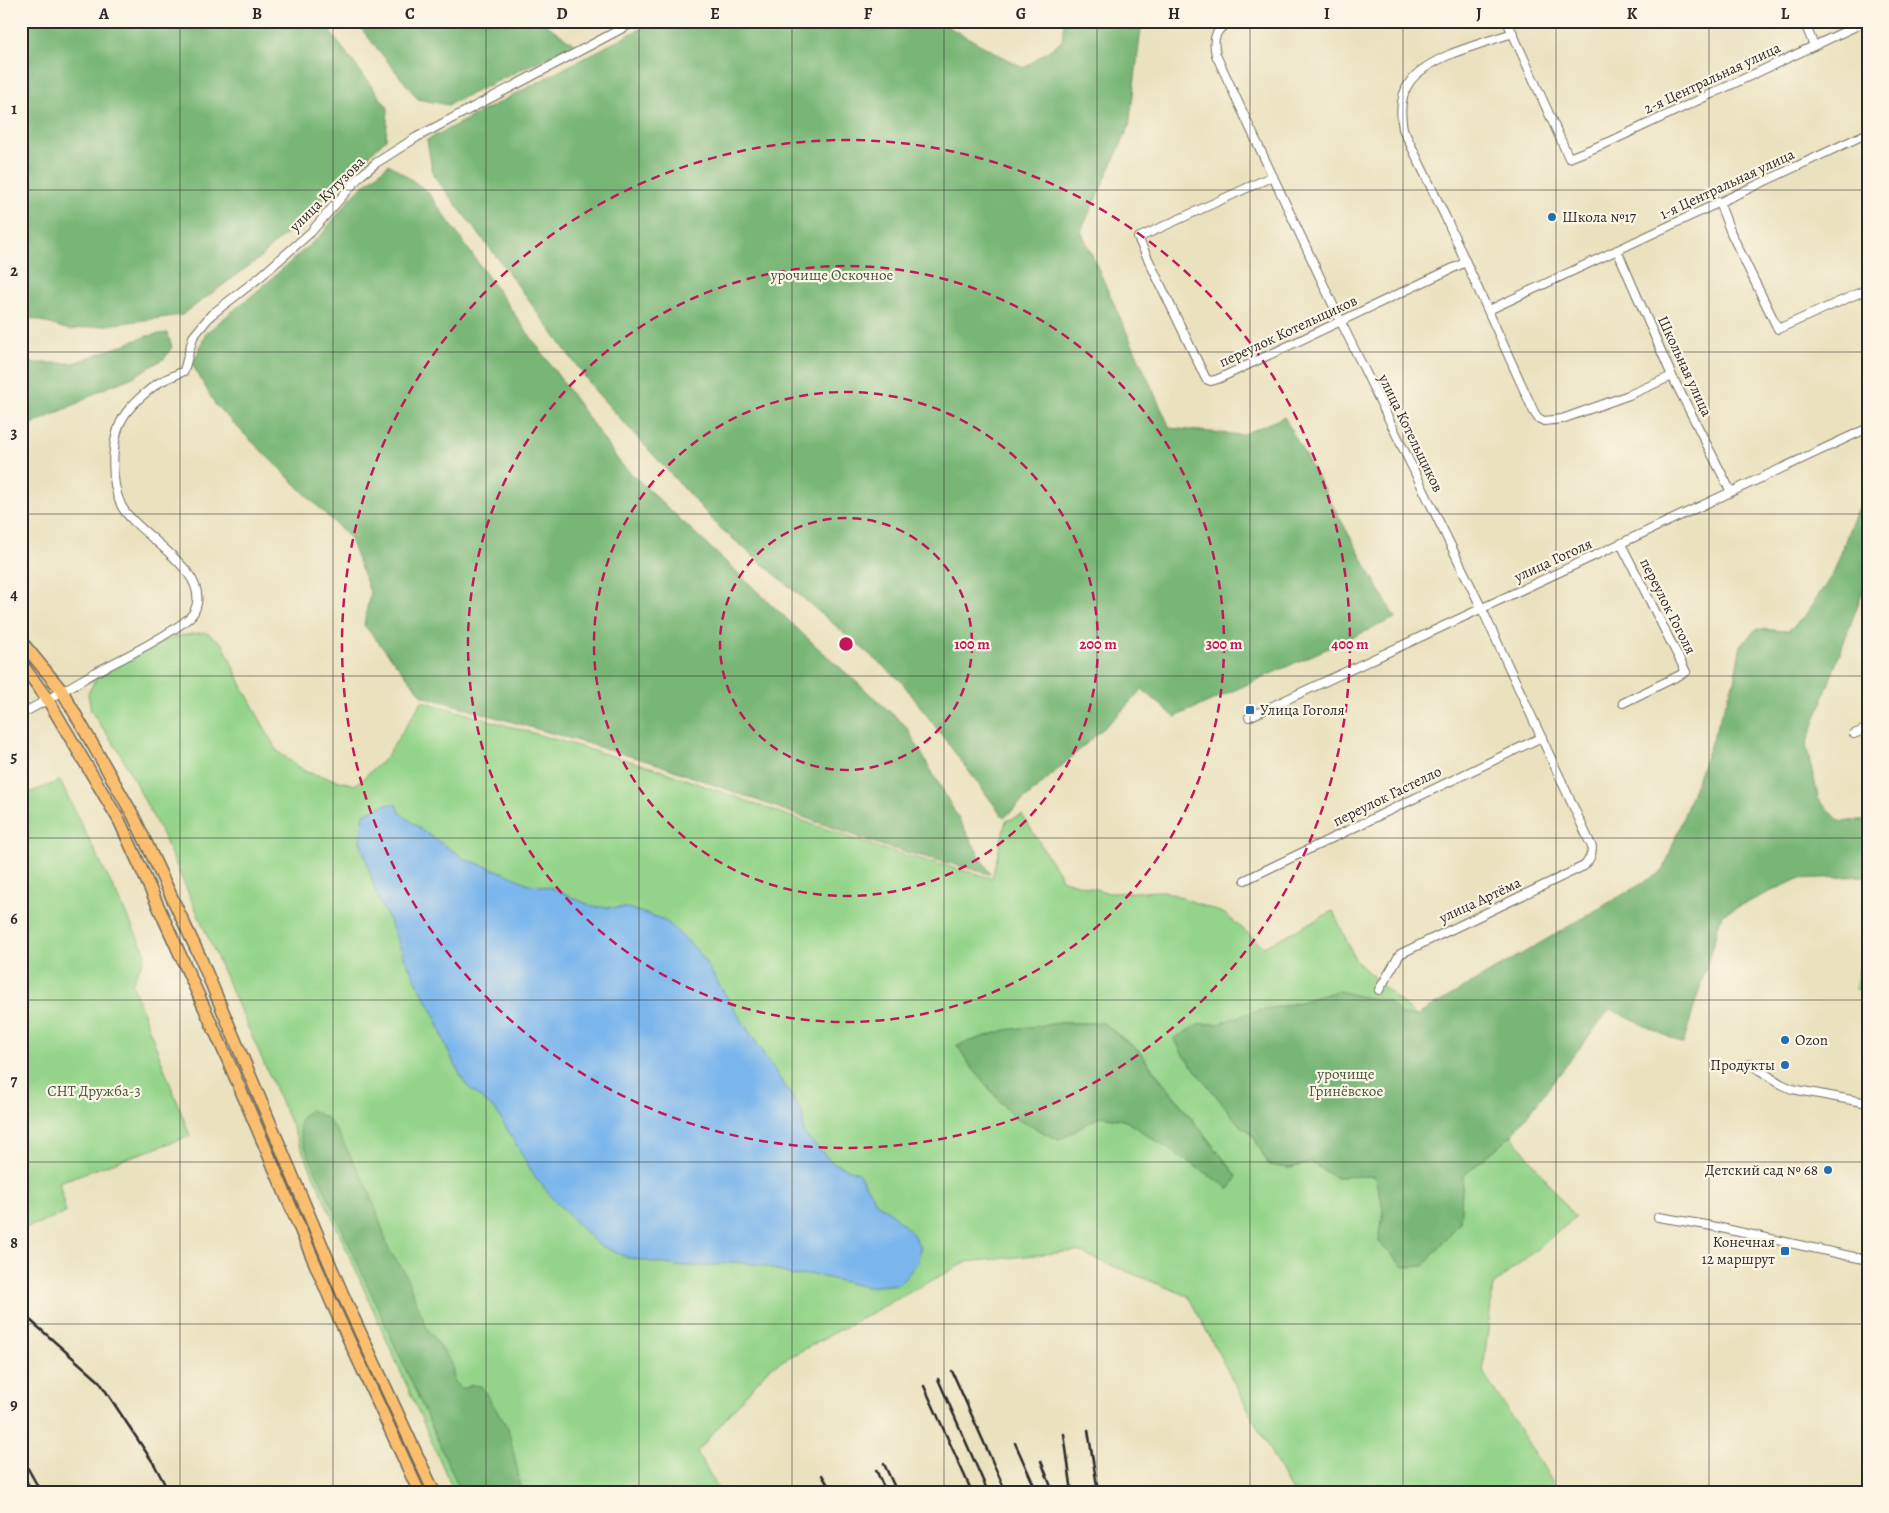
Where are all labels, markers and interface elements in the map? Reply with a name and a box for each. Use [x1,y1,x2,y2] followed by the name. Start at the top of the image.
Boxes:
[98,3,110,25] text: A
[252,3,262,25] text: B
[405,3,415,25] text: C
[556,3,568,25] text: D
[710,3,720,25] text: E
[864,3,873,25] text: F
[1016,3,1026,25] text: G
[1168,3,1180,25] text: H
[1324,3,1330,25] text: I
[1476,3,1482,25] text: J
[1627,3,1638,25] text: K
[1781,3,1790,25] text: L
[1640,37,1784,118] street label: 2-я Центральная улица
[11,98,17,120] text: 1
[1656,144,1798,224] street label: 1-я Центральная улица
[284,152,369,237] street label: улица Кутузова
[1562,207,1637,227] place label: Школа №17
[1546,211,1558,223] marker: Школа №17
[10,260,18,282] text: 2
[770,265,894,285] park label: урочище Оскочное
[1216,290,1360,372] street label: переулок Котельщиков
[1653,312,1717,420] street label: Школьная улица
[1373,370,1448,495] street label: улица Котельщиков
[11,422,18,444] text: 3
[1510,533,1595,587] street label: улица Гоголя
[1635,555,1701,657] street label: переулок Гоголя
[10,584,18,606] text: 4
[954,634,990,654] text: 100 m
[1079,634,1117,654] text: 200 m
[1206,634,1243,654] text: 300 m
[1331,634,1369,654] text: 400 m
[837,635,855,653] centre of rings
[1260,700,1345,720] place label: Улица Гоголя
[1244,704,1256,716] marker: Улица Гоголя
[11,746,18,768] text: 5
[1329,761,1445,831] street label: переулок Гастелло
[1435,872,1524,928] street label: улица Артёма
[10,908,18,930] text: 6
[1795,1030,1828,1050] place label: Ozon
[1779,1034,1791,1046] marker: Ozon
[1710,1055,1775,1075] place label: Продукты
[1779,1059,1791,1071] marker: Продукты
[1309,1064,1383,1101] park label: урочище Гринёвское
[11,1070,18,1092] text: 7
[47,1081,141,1101] park label: СНТ Дружба-3
[1705,1160,1818,1180] place label: Детский сад № 68
[1822,1164,1834,1176] marker: Детский сад № 68
[10,1232,18,1254] text: 8
[1702,1232,1775,1269] place label: Конечная 12 маршрут
[1779,1245,1791,1257] marker: Конечная 12 маршрут
[10,1394,18,1416] text: 9

